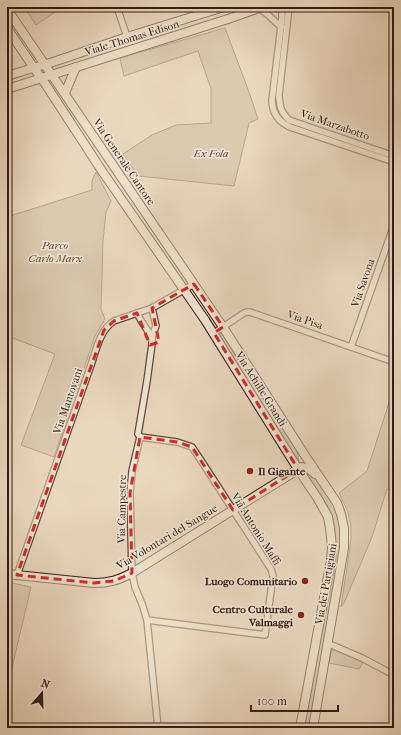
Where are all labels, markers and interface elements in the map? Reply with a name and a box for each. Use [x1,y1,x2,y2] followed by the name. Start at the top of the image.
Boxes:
[82,17,181,59] street label: Viale Thomas Edison
[298,107,372,143] street label: Via Marzabotto
[90,115,158,208] street label: Via Generale Cantore
[193,147,229,160] park label: Ex Fola
[28,239,82,265] park label: Parco Carlo Marx
[348,256,378,310] street label: Via Savona
[285,308,325,332] street label: Via Pisa
[232,348,290,430] street label: Via Achille Grandi
[50,366,86,437] street label: Via Mantovani
[258,465,306,478] place label: Il Gigante
[245,466,255,476] marker: Il Gigante
[115,474,129,545] street label: Via Campestre
[228,490,284,568] street label: Via Antonio Maffi
[113,501,220,573] street label: Via Volontari del Sangue
[312,542,340,627] street label: Via dei Partigiani
[205,575,297,588] place label: Luogo Comunitario
[300,576,310,586] marker: Luogo Comunitario
[212,603,294,629] place label: Centro Culturale Valmaggi
[296,610,306,620] marker: Centro Culturale Valmaggi
[22,673,62,713] north arrow
[39,677,52,692] text: N
[251,687,338,713] scale bar
[257,694,287,708] text: 100 m

